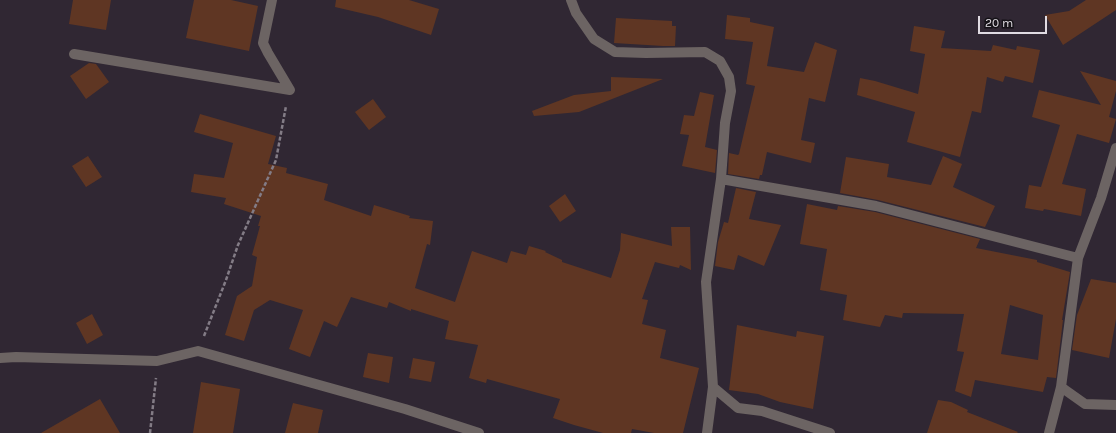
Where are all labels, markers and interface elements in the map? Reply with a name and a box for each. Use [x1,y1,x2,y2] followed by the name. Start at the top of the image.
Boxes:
[980,8,1049,34] scale bar
[985,16,1013,30] text: 20 m

